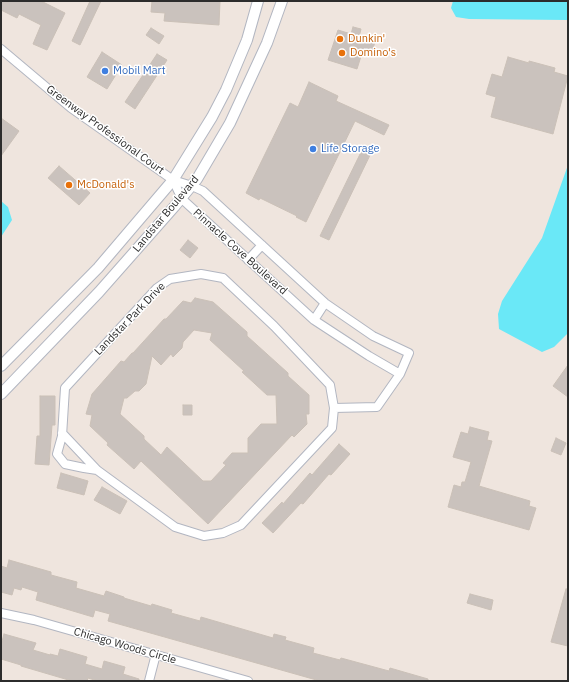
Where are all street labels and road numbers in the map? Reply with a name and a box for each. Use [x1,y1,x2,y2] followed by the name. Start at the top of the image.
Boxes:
[43,83,167,177] street label: Greenway Professional Court
[130,173,202,255] street label: Landstar Boulevard
[190,206,290,298] street label: Pinnacle Cove Boulevard
[92,280,168,358] street label: Landstar Park Drive
[72,625,178,667] street label: Chicago Woods Circle

